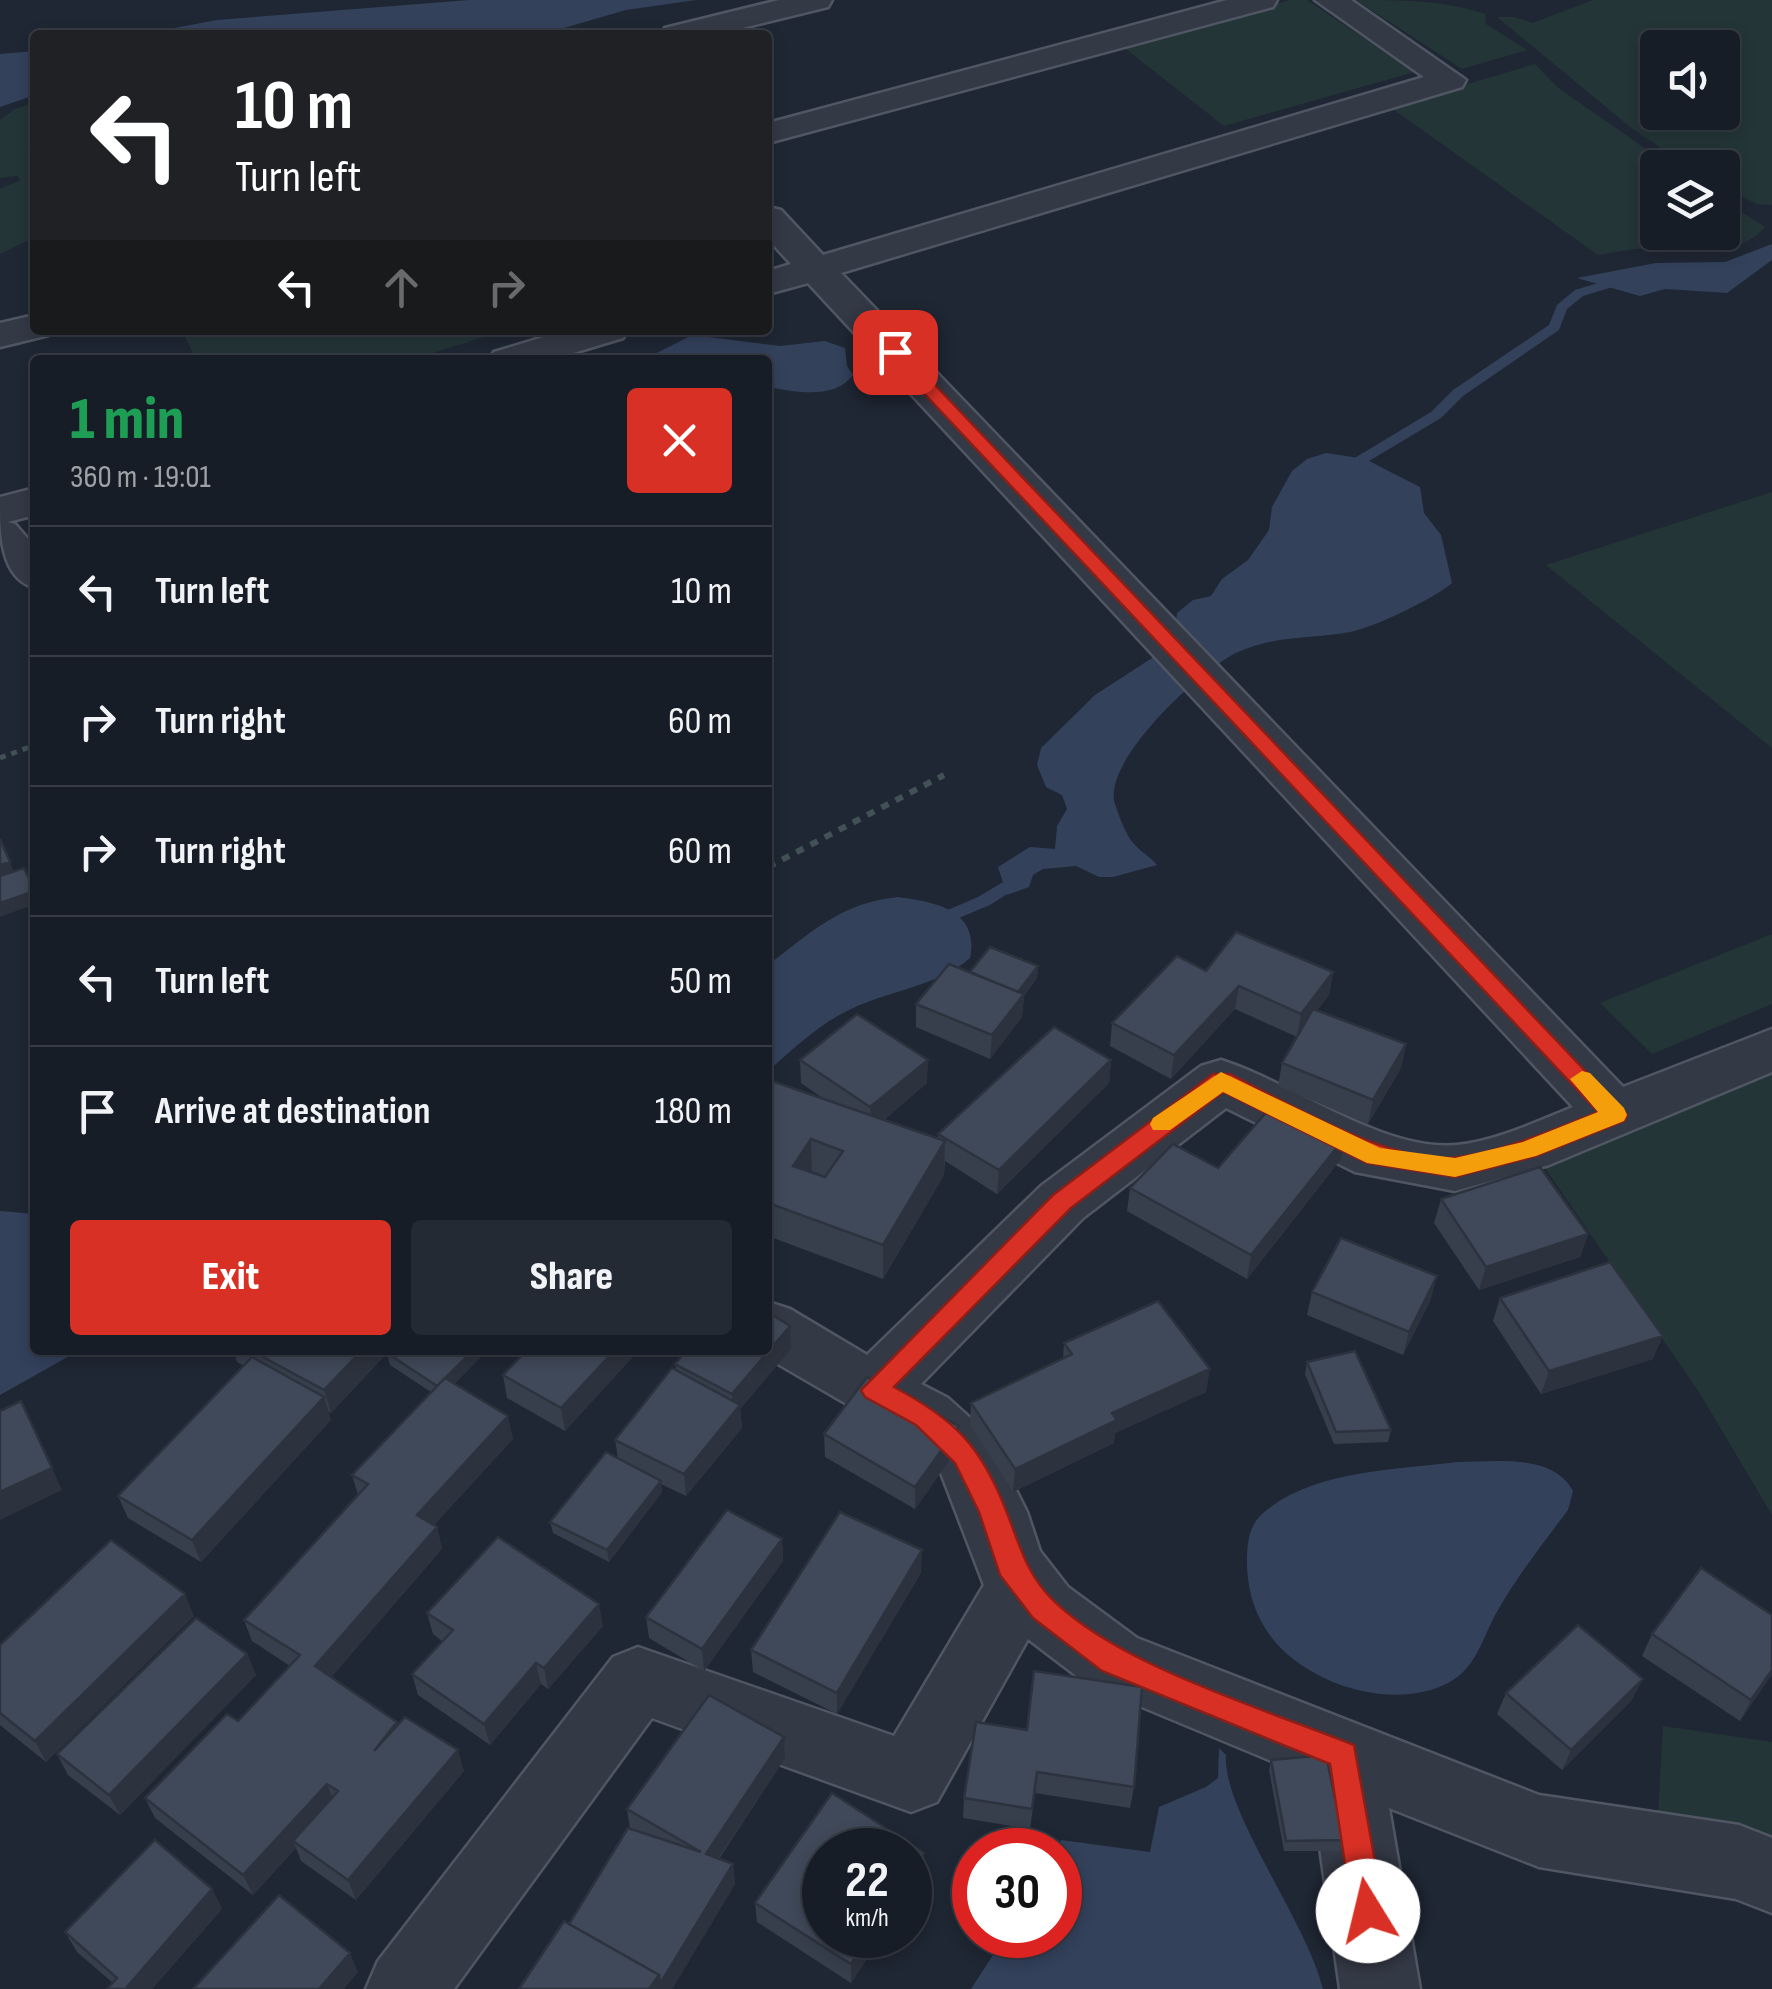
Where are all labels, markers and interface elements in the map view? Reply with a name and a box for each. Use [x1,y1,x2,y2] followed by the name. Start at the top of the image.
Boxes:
[1640,30,1740,250] map controls
[1640,30,1740,130] button: sound
[235,65,353,149] text: 10 m
[70,70,200,200] icon: left
[235,150,361,205] text: Turn left
[1640,150,1740,250] button: layers
[269,260,324,315] icon: left
[374,260,429,315] icon: ahead
[479,260,534,315] icon: right
[853,310,938,395] pin
[868,325,923,380] icon: arrive
[70,384,184,456] text: 1 min
[627,388,732,493] button: close
[70,458,211,497] text: 360 m · 19:01
[70,564,125,619] icon: left
[155,569,269,614] text: Turn left
[671,569,732,614] text: 10 m
[70,694,125,749] icon: right
[155,699,286,744] text: Turn right
[668,699,732,744] text: 60 m
[70,824,125,879] icon: right
[155,829,286,874] text: Turn right
[668,829,732,874] text: 60 m
[70,954,125,1009] icon: left
[155,959,269,1004] text: Turn left
[669,959,732,1004] text: 50 m
[70,1084,125,1139] icon: arrive
[155,1089,430,1134] text: Arrive at destination
[655,1089,732,1134] text: 180 m
[70,1220,391,1335] button: Exit
[411,1220,732,1335] button: Share
[952,1828,1082,1958] speed limit sign: 30
[845,1851,889,1911] text: 22
[1316,1859,1420,1963] position arrow
[845,1903,889,1934] text: km/h

